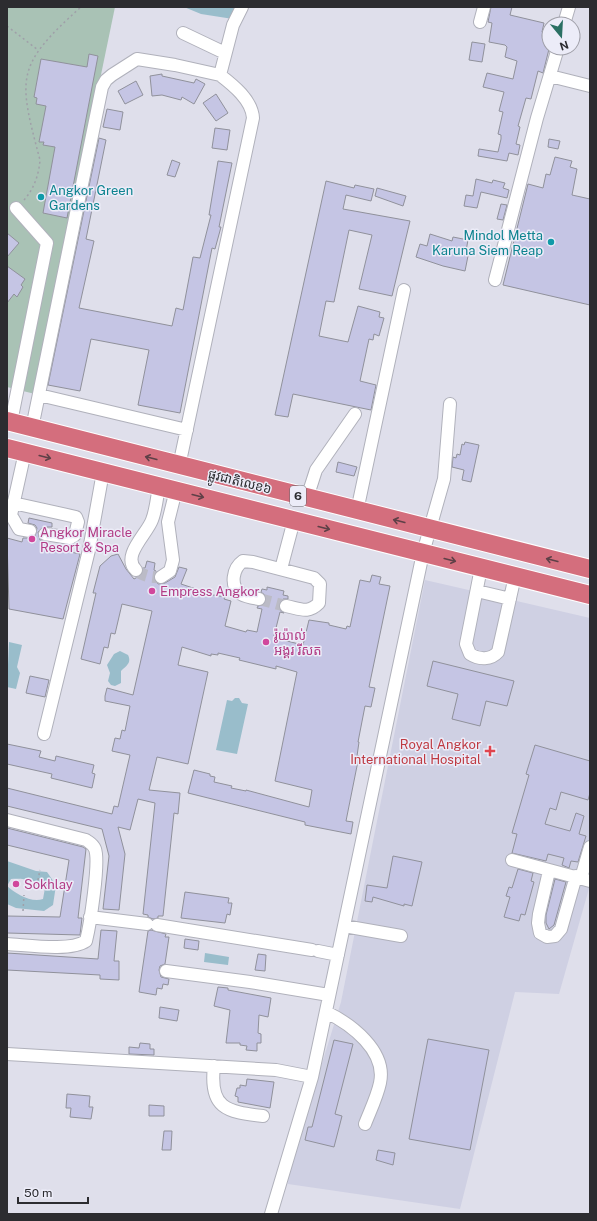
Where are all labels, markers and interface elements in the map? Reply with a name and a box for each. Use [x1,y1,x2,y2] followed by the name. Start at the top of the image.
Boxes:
[541,16,581,56] north arrow
[558,38,570,53] text: N
[49,183,133,213] place label: Angkor Green Gardens
[36,192,46,202] marker: Angkor Green Gardens
[432,228,543,258] place label: Mindol Metta Karuna Siem Reap
[546,237,556,247] marker: Mindol Metta Karuna Siem Reap
[38,454,51,461] one-way arrow
[145,454,158,462] one-way arrow
[206,466,273,500] street label: ផ្លូវជាតិលេខ៦
[290,486,306,506] road number: 6
[191,493,204,500] one-way arrow
[393,517,406,525] one-way arrow
[317,524,330,532] one-way arrow
[40,525,132,555] place label: Angkor Miracle Resort & Spa
[27,534,37,544] marker: Angkor Miracle Resort & Spa
[546,555,559,563] one-way arrow
[443,556,456,564] one-way arrow
[160,584,260,599] place label: Empress Angkor
[147,586,157,596] marker: Empress Angkor
[274,628,321,659] place label: រ៉ូយ៉ាល់ អង្គរ រីសត
[261,637,271,647] marker: រ៉ូយ៉ាល់ អង្គរ រីសត
[350,737,481,767] place label: Royal Angkor International Hospital
[484,745,496,757] marker: Royal Angkor International Hospital
[24,877,73,892] place label: Sokhlay
[11,879,21,889] marker: Sokhlay
[18,1179,88,1205] scale bar
[24,1186,52,1200] text: 50 m

